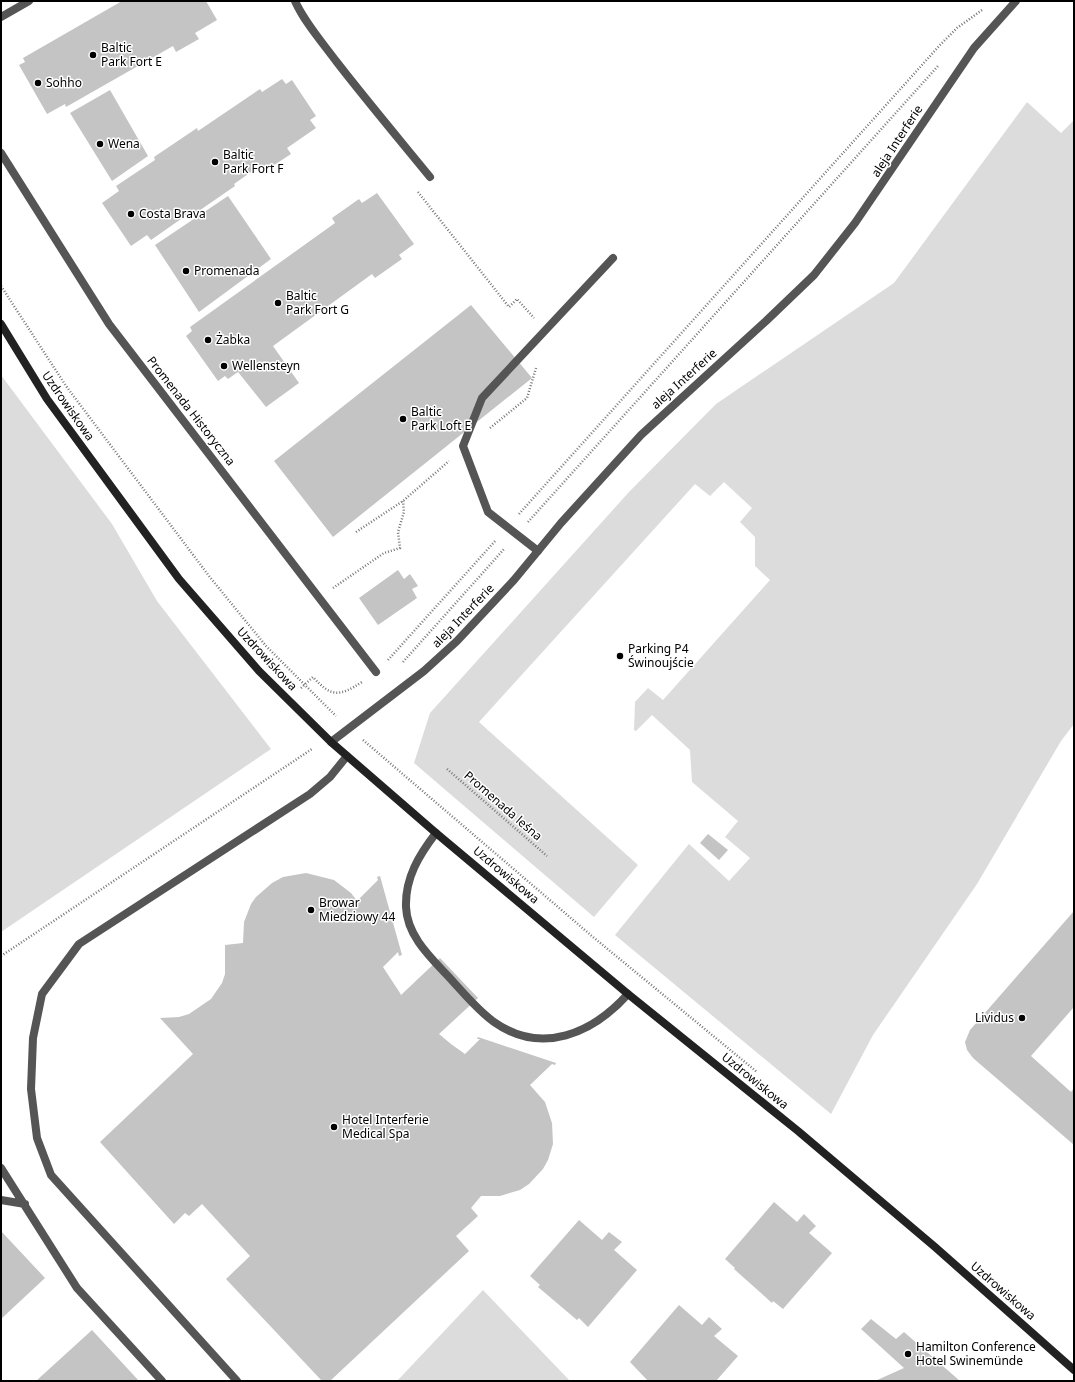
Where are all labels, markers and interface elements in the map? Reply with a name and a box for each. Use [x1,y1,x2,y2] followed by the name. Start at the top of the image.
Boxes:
[101,39,162,70] place label: Baltic Park Fort E
[88,50,98,60] marker: Baltic Park Fort E
[46,74,82,91] place label: Sohho
[33,78,43,88] marker: Sohho
[867,101,926,180] street label: aleja Interferie
[108,135,140,152] place label: Wena
[95,139,105,149] marker: Wena
[223,146,284,177] place label: Baltic Park Fort F
[210,157,220,167] marker: Baltic Park Fort F
[139,205,206,222] place label: Costa Brava
[126,209,136,219] marker: Costa Brava
[194,262,260,279] place label: Promenada
[181,266,191,276] marker: Promenada
[286,287,349,318] place label: Baltic Park Fort G
[273,298,283,308] marker: Baltic Park Fort G
[216,331,250,348] place label: Żabka
[203,335,213,345] marker: Żabka
[647,344,720,413] street label: aleja Interferie
[143,352,240,469] street label: Promenada Historyczna
[232,357,300,374] place label: Wellensteyn
[219,361,229,371] marker: Wellensteyn
[38,367,99,444] street label: Uzdrowiskowa
[411,403,471,434] place label: Baltic Park Loft E
[398,414,408,424] marker: Baltic Park Loft E
[428,580,498,651] street label: aleja Interferie
[233,623,301,694] street label: Uzdrowiskowa
[628,640,694,671] place label: Parking P4 Świnoujście
[615,651,625,661] marker: Parking P4 Świnoujście
[461,767,546,844] street label: Promenada leśna
[470,842,543,907] street label: Uzdrowiskowa
[319,894,395,925] place label: Browar Miedziowy 44
[306,905,316,915] marker: Browar Miedziowy 44
[975,1009,1014,1026] place label: Lividus
[1017,1013,1027,1023] marker: Lividus
[718,1048,792,1113] street label: Uzdrowiskowa
[342,1111,429,1142] place label: Hotel Interferie Medical Spa
[329,1122,339,1132] marker: Hotel Interferie Medical Spa
[967,1258,1040,1324] street label: Uzdrowiskowa
[916,1338,1036,1369] place label: Hamilton Conference Hotel Swinemünde
[903,1349,913,1359] marker: Hamilton Conference Hotel Swinemünde

